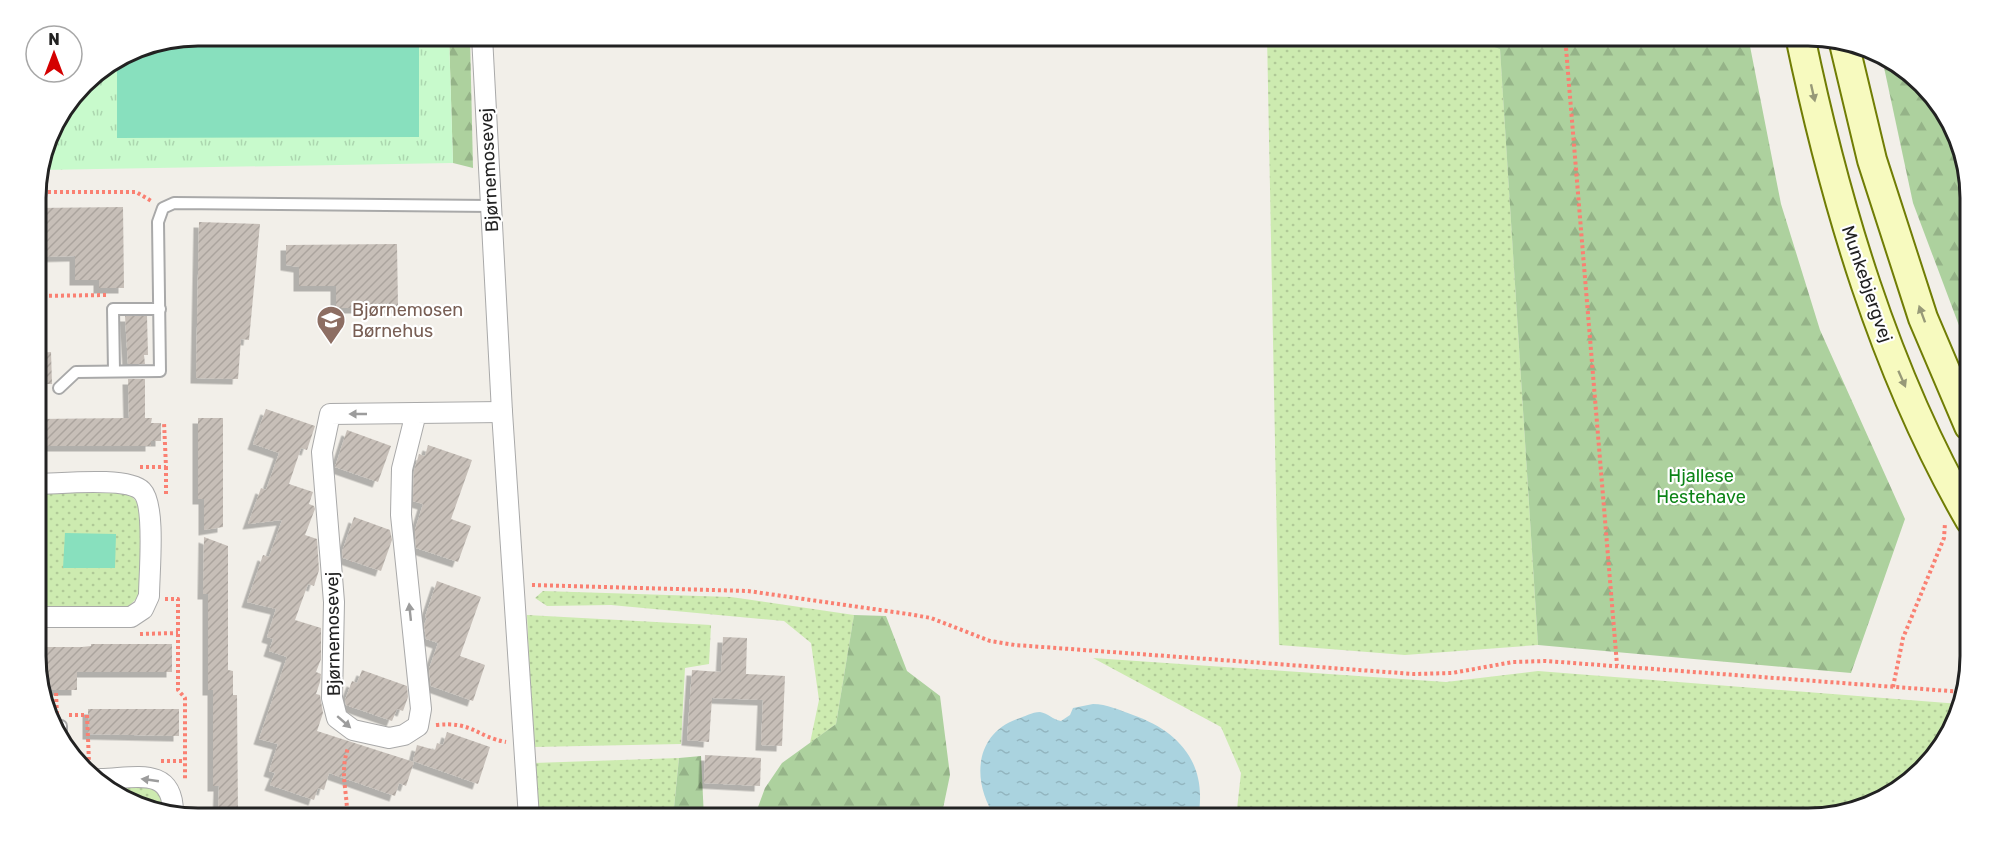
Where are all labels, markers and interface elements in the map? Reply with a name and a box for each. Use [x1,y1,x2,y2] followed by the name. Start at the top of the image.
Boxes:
[24,24,84,84] north arrow
[48,30,60,49] text: N
[1809,84,1819,102] one-way arrow
[475,107,503,233] street label: Bjørnemosevej
[1837,223,1897,345] street label: Munkebjergvej
[352,299,463,342] place label: Bjørnemosen Børnehus
[315,304,347,346] school or university icon: Bjørnemosen Børnehus
[1917,305,1926,323] one-way arrow
[1898,370,1907,387] one-way arrow
[348,409,367,419] one-way arrow
[1656,465,1746,508] park label: Hjallese Hestehave
[321,572,345,696] street label: Bjørnemosevej
[405,603,415,622] one-way arrow
[336,716,352,729] one-way arrow
[140,775,159,784] one-way arrow

